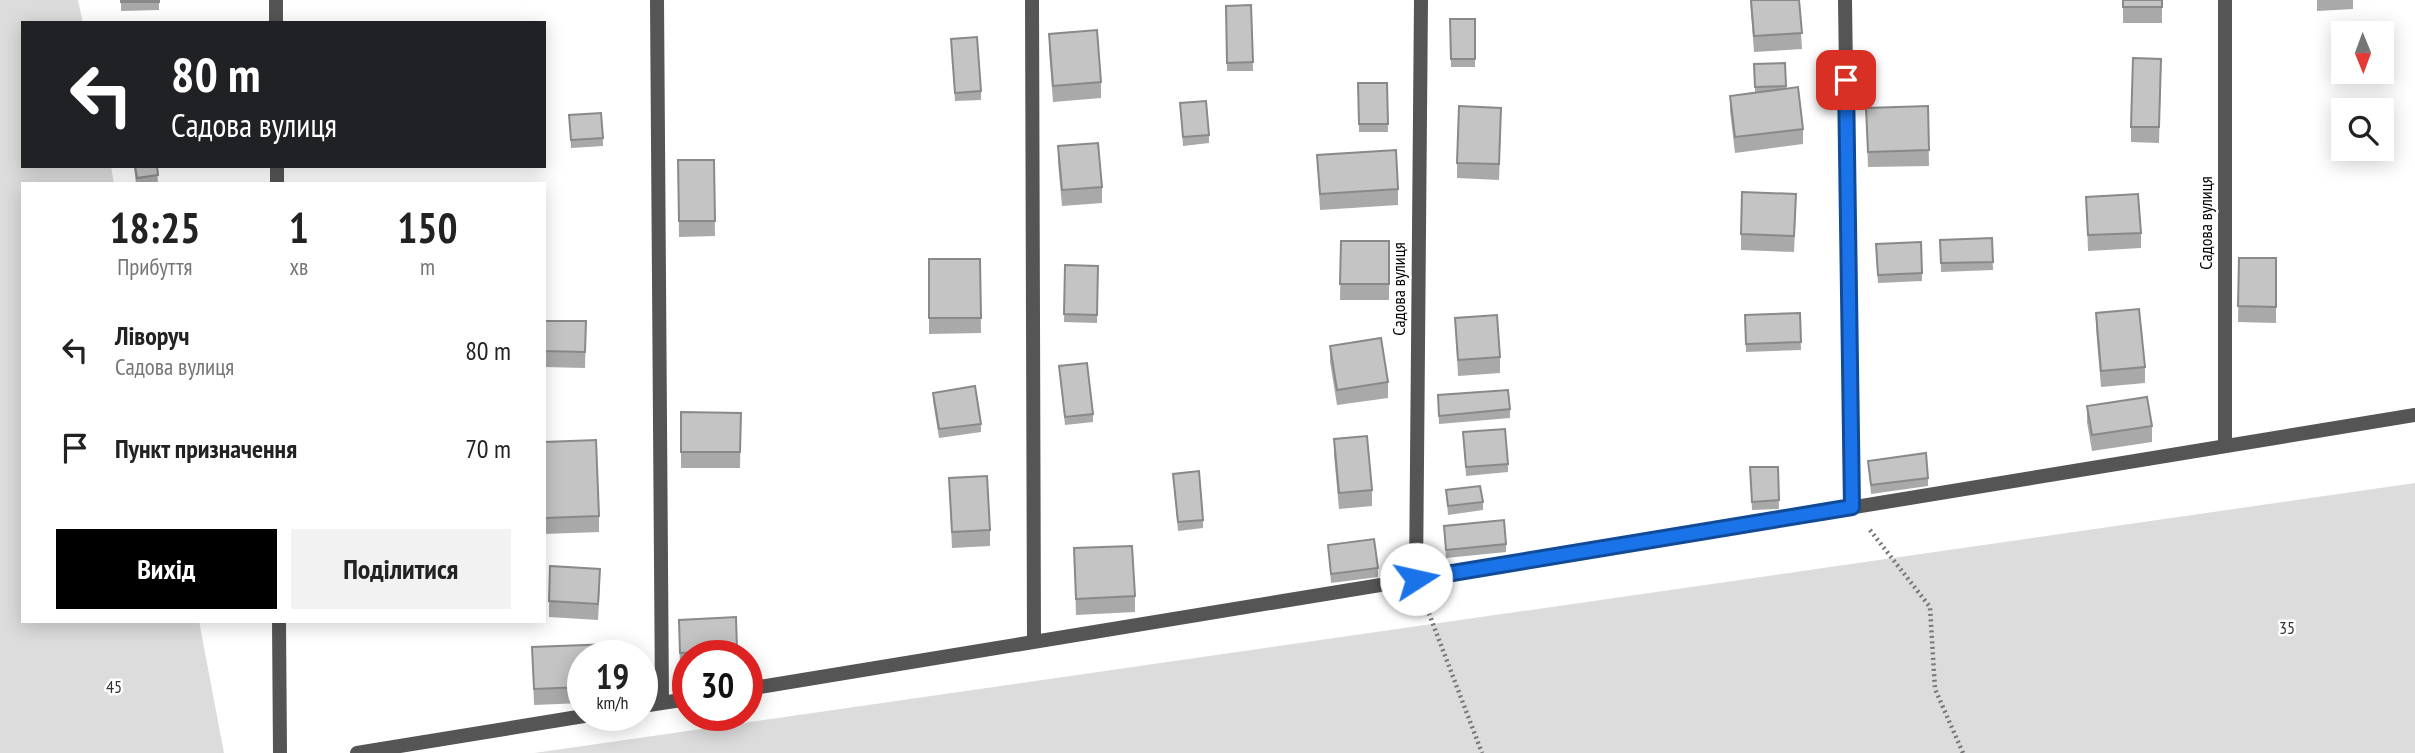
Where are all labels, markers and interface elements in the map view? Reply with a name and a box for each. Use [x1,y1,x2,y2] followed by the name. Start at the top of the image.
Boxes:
[2331,21,2394,84] north arrow
[2331,21,2394,161] map controls
[171,42,260,106] text: 80 m
[56,49,147,140] icon: left
[1816,50,1876,110] pin
[1827,61,1865,99] icon: arrive
[2331,98,2394,161] button: search
[171,104,337,146] text: Садова вулиця
[2194,176,2217,270] street label: Садова вулиця
[109,200,200,255] text: 18:25
[289,200,309,255] text: 1
[397,200,458,255] text: 150
[1387,242,1410,336] street label: Садова вулиця
[117,252,193,281] text: Прибуття
[289,252,308,281] text: хв
[420,252,435,281] text: m
[115,319,189,352] text: Ліворуч
[56,331,94,369] icon: left
[465,334,511,367] text: 80 m
[115,352,234,381] text: Садова вулиця
[56,429,94,467] icon: arrive
[115,432,297,465] text: Пункт призначення
[465,432,511,465] text: 70 m
[56,529,277,609] button: Вихід
[291,529,511,609] button: Поділитися
[1379,542,1453,616] position arrow
[2279,616,2295,639] park label: 35
[672,640,763,731] speed limit sign: 30
[596,653,629,699] text: 19
[106,675,122,698] park label: 45
[597,691,628,714] text: km/h

